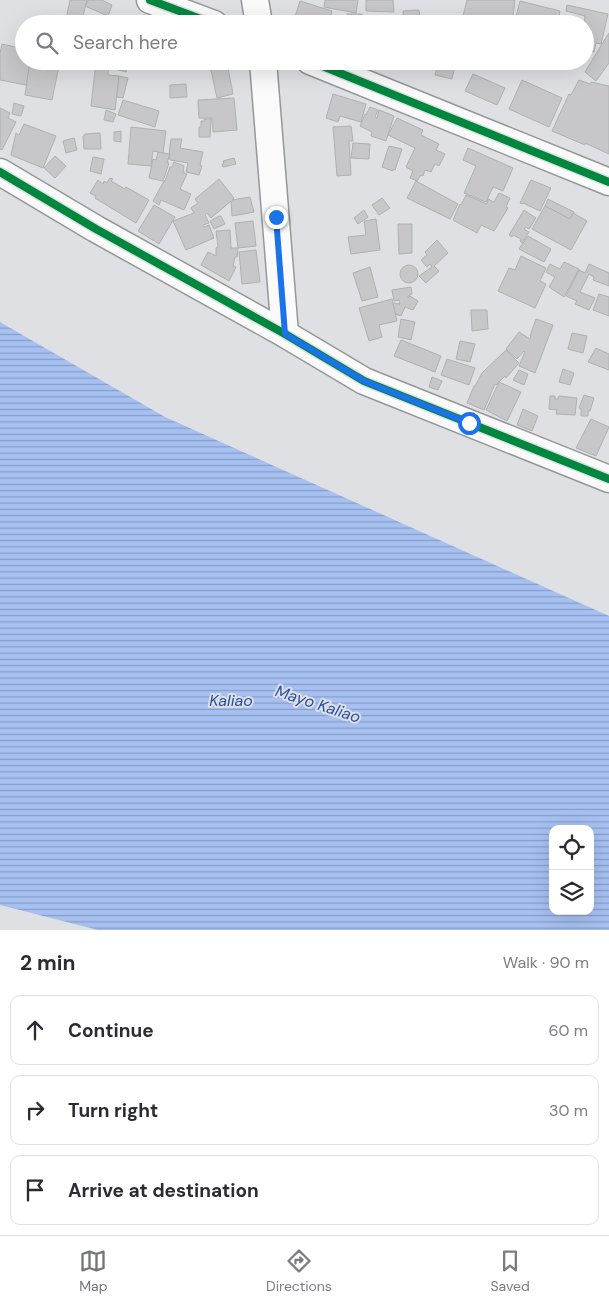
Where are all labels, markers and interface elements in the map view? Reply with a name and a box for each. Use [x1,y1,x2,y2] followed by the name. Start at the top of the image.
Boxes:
[15,15,594,70] search box
[33,29,61,57] icon: search
[73,30,178,55] text: Search here
[265,206,288,229] route end
[458,412,481,435] route start
[273,680,363,728] water label: Mayo Kaliao
[209,690,253,711] water label: Kaliao
[549,825,594,915] map controls
[549,825,594,870] button: locate
[549,870,594,915] button: layers
[20,949,76,977] text: 2 min
[503,952,589,973] text: Walk · 90 m
[21,1016,49,1044] icon: ahead
[68,1018,154,1043] text: Continue
[548,1020,588,1041] text: 60 m
[21,1096,49,1124] icon: right
[68,1098,158,1123] text: Turn right
[549,1100,588,1121] text: 30 m
[21,1176,49,1204] icon: arrive
[68,1178,259,1203] text: Arrive at destination
[79,1247,107,1295] tab: Map
[266,1247,332,1295] tab: Directions
[490,1247,530,1295] tab: Saved

